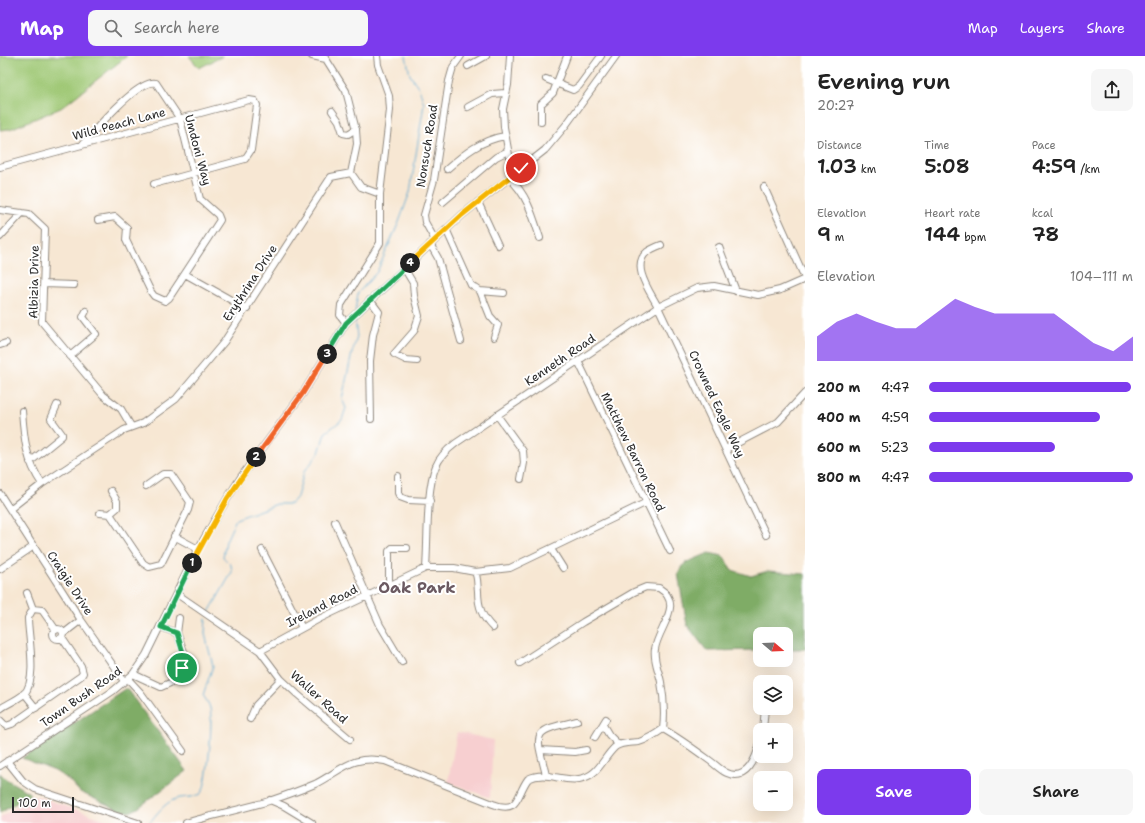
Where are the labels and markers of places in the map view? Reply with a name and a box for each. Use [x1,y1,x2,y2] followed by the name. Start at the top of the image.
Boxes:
[504,151,538,185] pin
[400,253,420,273] pin: 4
[317,344,337,364] pin: 3
[246,447,266,467] pin: 2
[182,553,202,573] pin: 1
[165,651,199,685] pin

